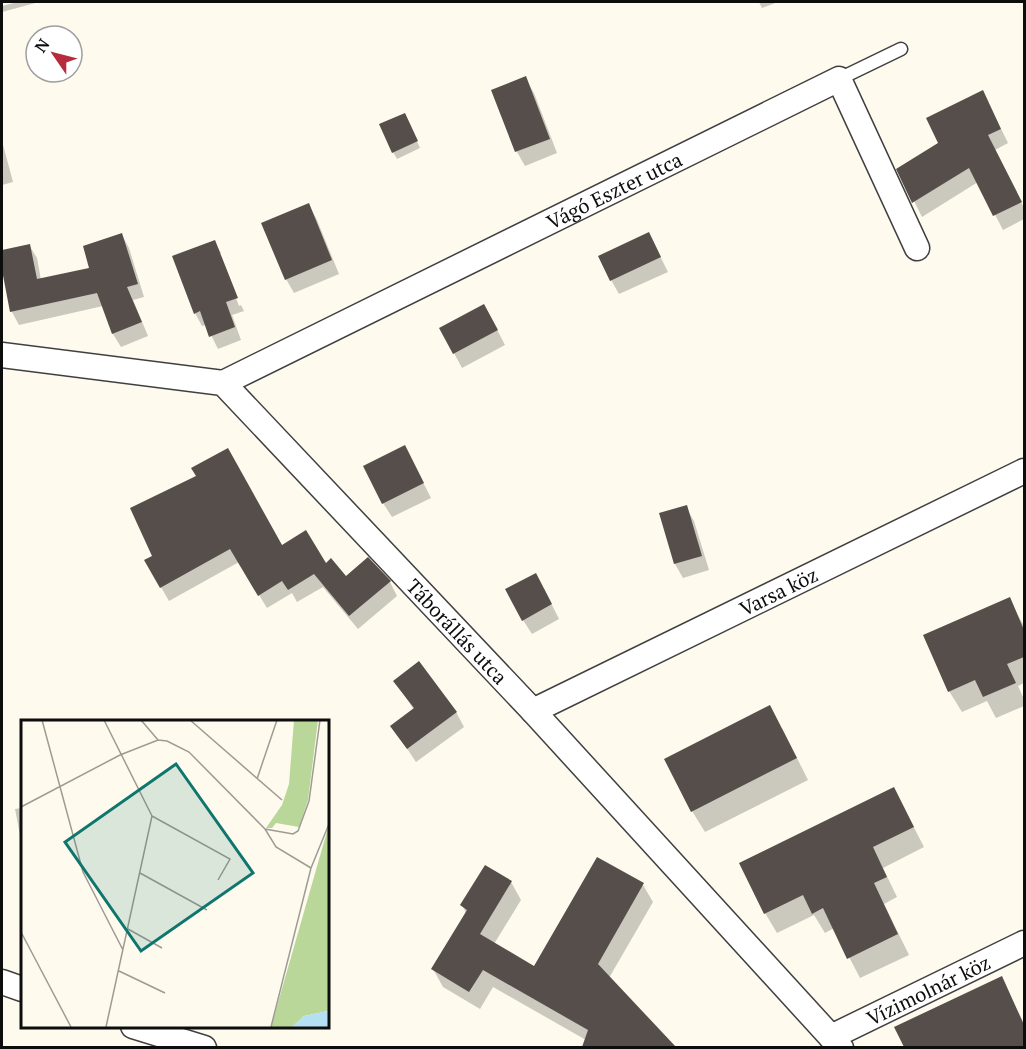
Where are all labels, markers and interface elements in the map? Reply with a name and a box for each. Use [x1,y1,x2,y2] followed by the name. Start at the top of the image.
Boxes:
[24,24,84,84] north arrow
[29,34,54,57] text: N
[542,145,686,235] street label: Vágó Eszter utca
[735,560,822,622] street label: Varsa köz
[401,572,514,690] street label: Táborállás utca
[21,720,328,1028] inset map
[862,948,994,1031] street label: Vízimolnár köz

